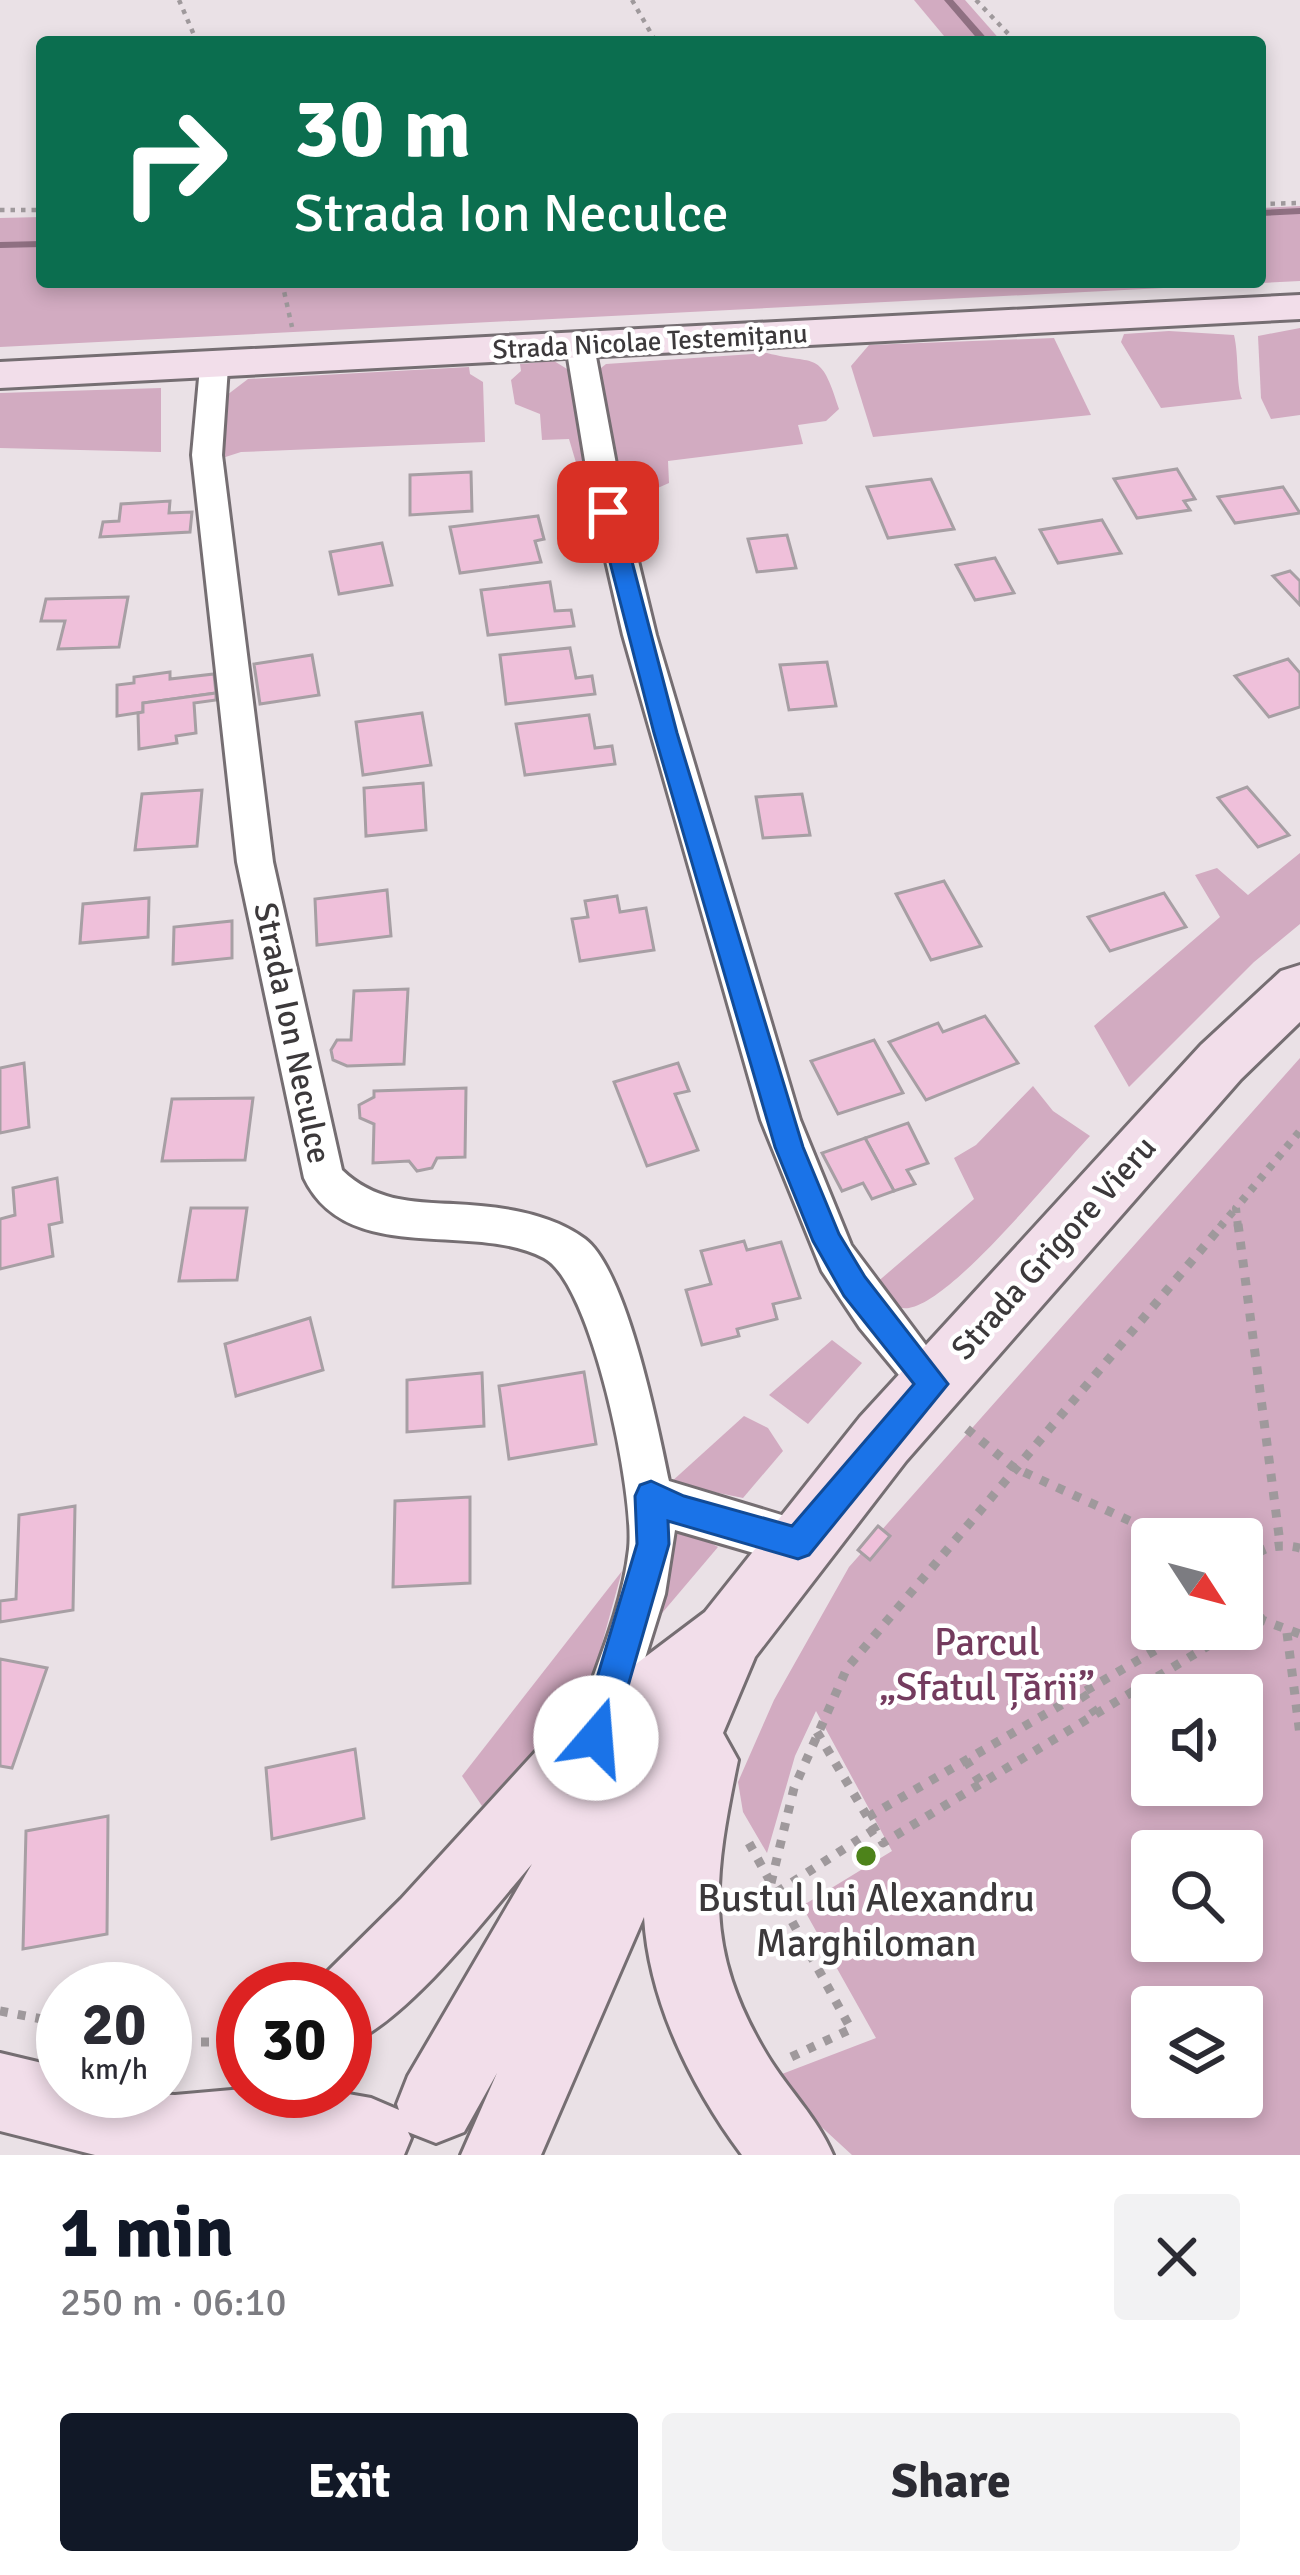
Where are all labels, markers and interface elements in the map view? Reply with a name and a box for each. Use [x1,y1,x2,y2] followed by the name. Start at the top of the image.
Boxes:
[294,77,471,181] text: 30 m
[96,84,252,240] icon: right
[294,180,729,247] text: Strada Ion Neculce
[492,317,808,367] street label: Strada Nicolae Testemițanu
[557,461,659,563] pin
[575,479,641,545] icon: arrive
[244,899,340,1167] street label: Strada Ion Neculce
[943,1128,1165,1368] street label: Strada Grigore Vieru
[1131,1518,1263,1650] north arrow
[1131,1518,1263,2118] map controls
[879,1618,1095,1711] park label: Parcul „Sfatul Țării”
[1131,1674,1263,1806] button: sound
[533,1675,659,1801] position arrow
[1131,1830,1263,1962] button: search
[853,1843,879,1869] marker: Bustul lui Alexandru Marghiloman
[697,1874,1035,1967] place label: Bustul lui Alexandru Marghiloman
[216,1962,372,2118] speed limit sign: 30
[1131,1986,1263,2118] button: layers
[82,1988,146,2062] text: 20
[80,2051,148,2088] text: km/h
[60,2188,234,2277] text: 1 min
[1114,2194,1240,2320] button: close
[60,2278,287,2326] text: 250 m · 06:10
[60,2413,638,2551] button: Exit
[662,2413,1240,2551] button: Share

